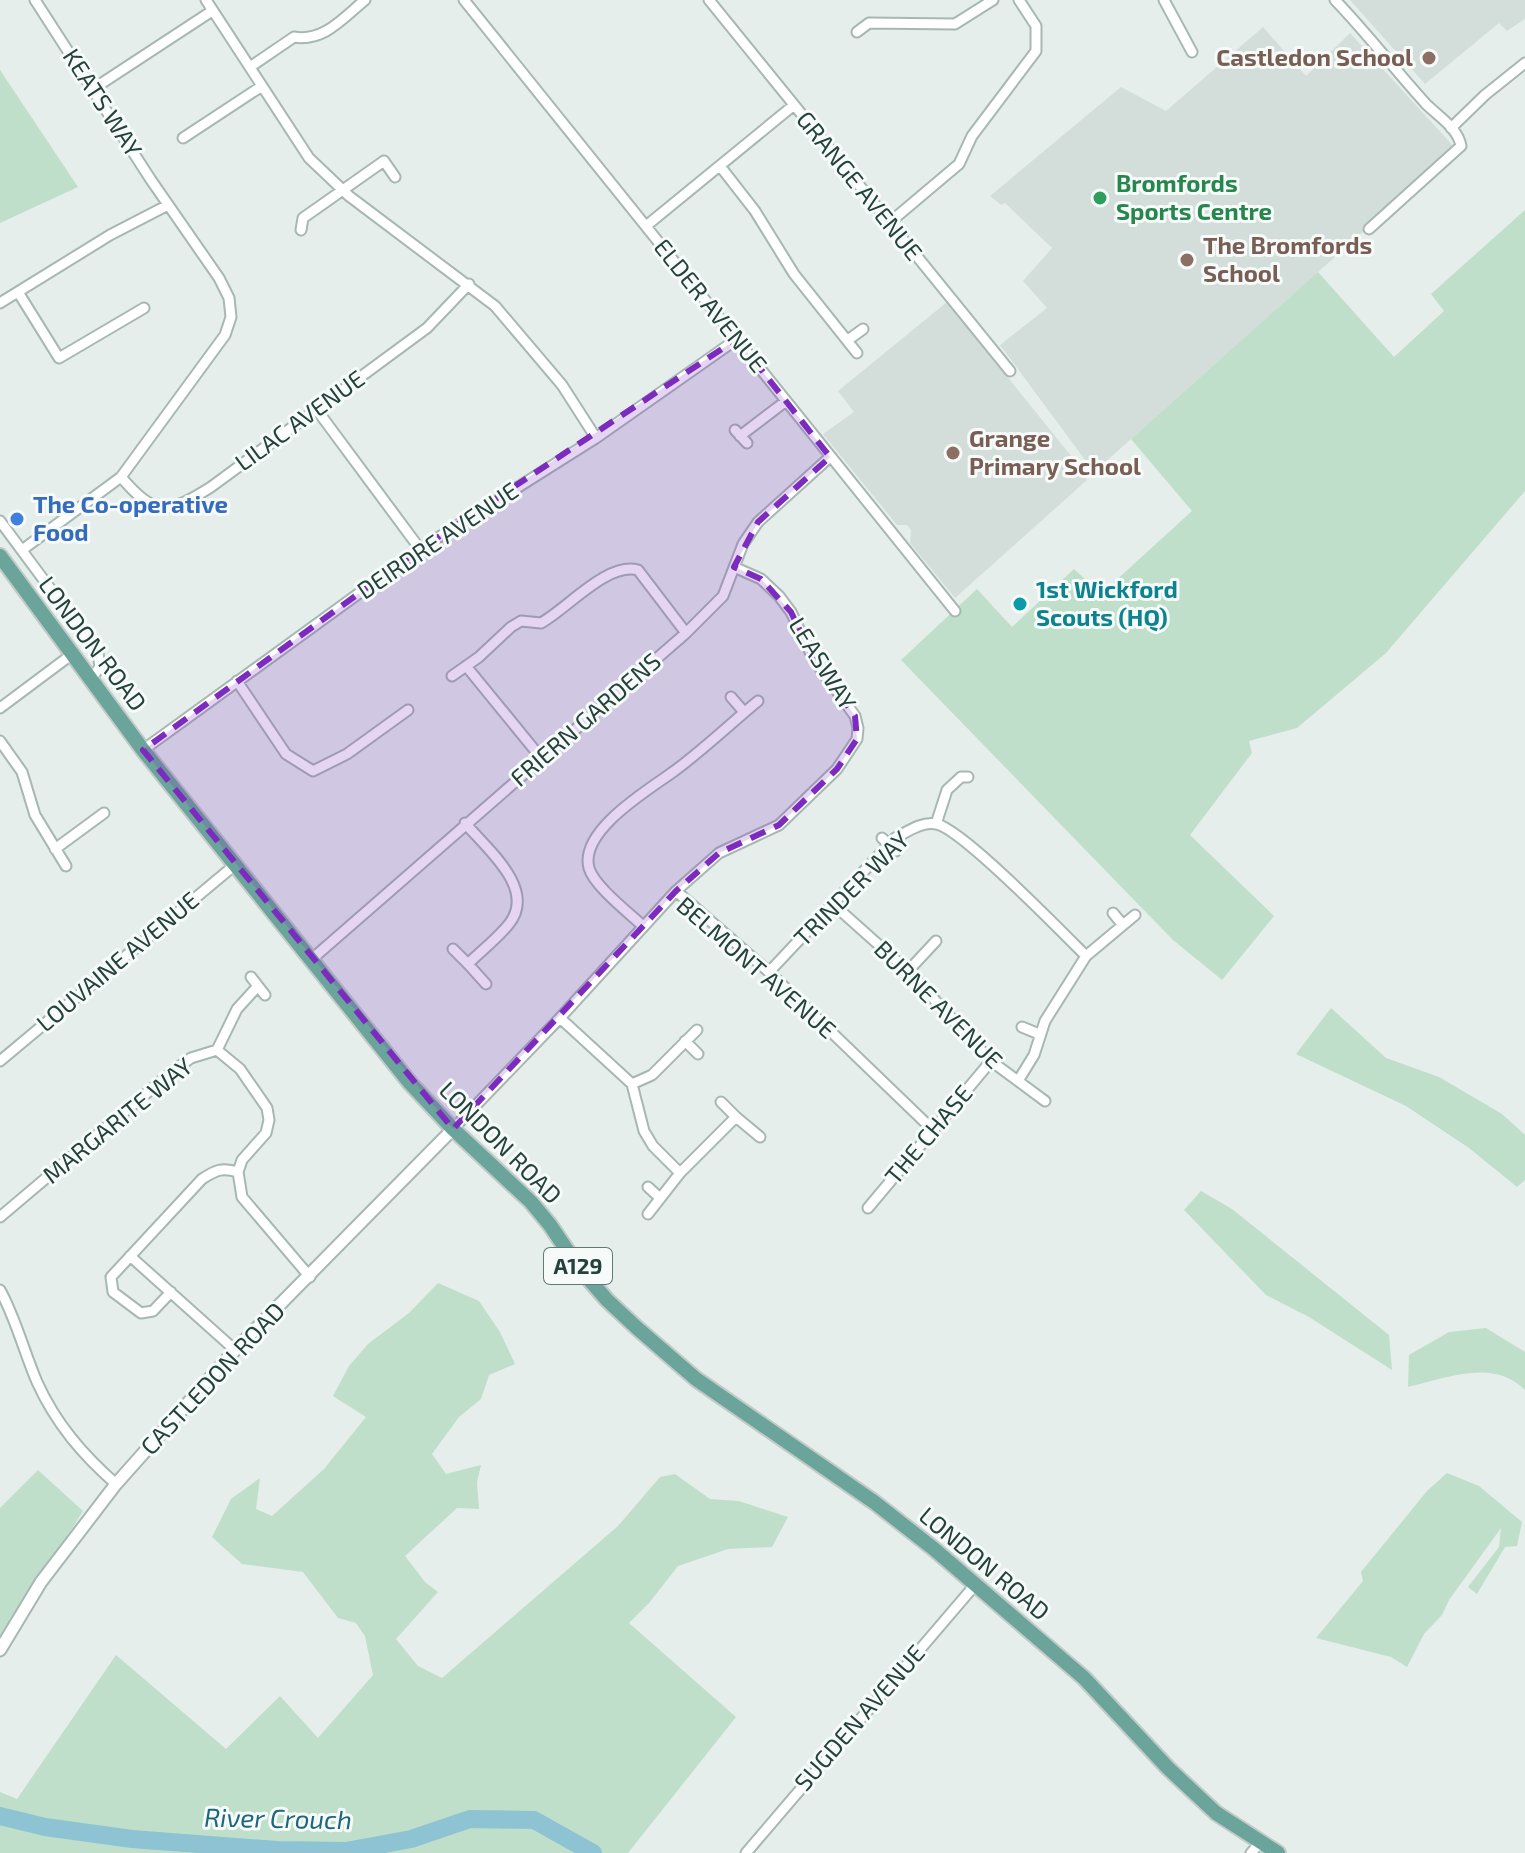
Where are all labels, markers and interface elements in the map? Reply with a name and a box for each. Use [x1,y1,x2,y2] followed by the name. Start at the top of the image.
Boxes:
[1216,42,1413,71] place label: Castledon School
[58,43,149,162] street label: KEATS WAY
[1420,49,1438,67] marker: Castledon School
[791,105,929,266] street label: GRANGE AVENUE
[1116,168,1272,225] place label: Bromfords Sports Centre
[1091,189,1109,207] marker: Bromfords Sports Centre
[1203,230,1372,287] place label: The Bromfords School
[649,232,774,378] street label: ELDER AVENUE
[1178,251,1196,269] marker: The Bromfords School
[229,363,369,476] street label: LILAC AVENUE
[969,423,1141,480] place label: Grange Primary School
[944,444,962,462] marker: Grange Primary School
[351,475,523,604] street label: DEIRDRE AVENUE
[33,489,228,546] place label: The Co-operative Food
[8,510,26,528] marker: The Co-operative Food
[33,570,153,716] street label: LONDON ROAD
[1036,574,1178,632] place label: 1st Wickford Scouts (HQ)
[1011,595,1029,613] marker: 1st Wickford Scouts (HQ)
[784,612,863,715] street label: LEASWAY
[504,646,666,792] street label: FRIERN GARDENS
[787,824,915,951] street label: TRINDER WAY
[30,885,204,1037] street label: LOUVAINE AVENUE
[671,890,842,1044] street label: BELMONT AVENUE
[869,934,1009,1074] street label: BURNE AVENUE
[36,1050,198,1189] street label: MARGARITE WAY
[434,1075,568,1209] street label: LONDON ROAD
[878,1079,978,1189] street label: THE CHASE
[544,1248,612,1284] road number: A129
[134,1296,290,1460] street label: CASTLEDON ROAD
[914,1500,1056,1626] street label: LONDON ROAD
[788,1638,930,1796] street label: SUGDEN AVENUE
[204,1801,352,1834] water label: River Crouch

